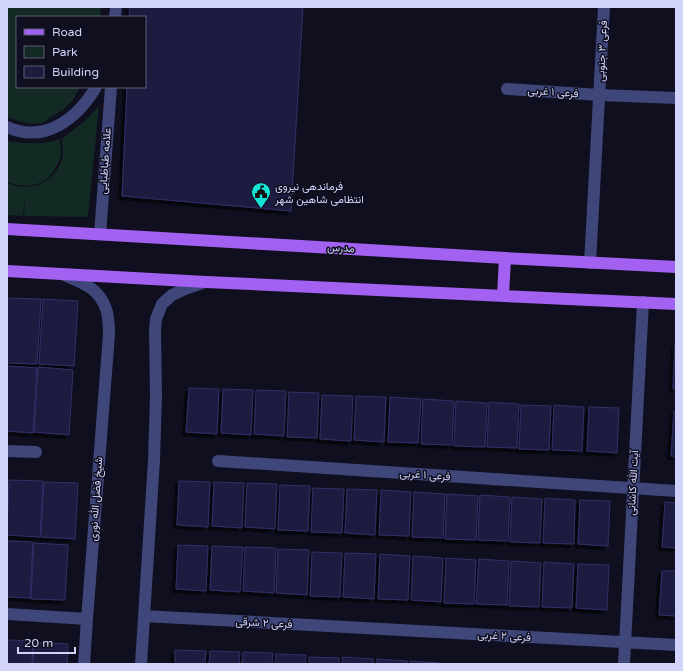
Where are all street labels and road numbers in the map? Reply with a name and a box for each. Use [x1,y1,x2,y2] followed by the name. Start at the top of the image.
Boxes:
[594,20,610,82] street label: فرعی ۳ جنوبی
[527,84,579,100] street label: فرعی ۱ غربی
[96,127,114,195] street label: علامه طباطبایی
[327,241,355,255] street label: مدرس
[625,449,641,516] street label: آیت الله کاشانی
[87,456,106,542] street label: شیخ فضل الله نوری
[399,467,451,483] street label: فرعی ۱ غربی
[235,615,293,631] street label: فرعی ۲ شرقی
[477,628,531,644] street label: فرعی ۲ غربی

